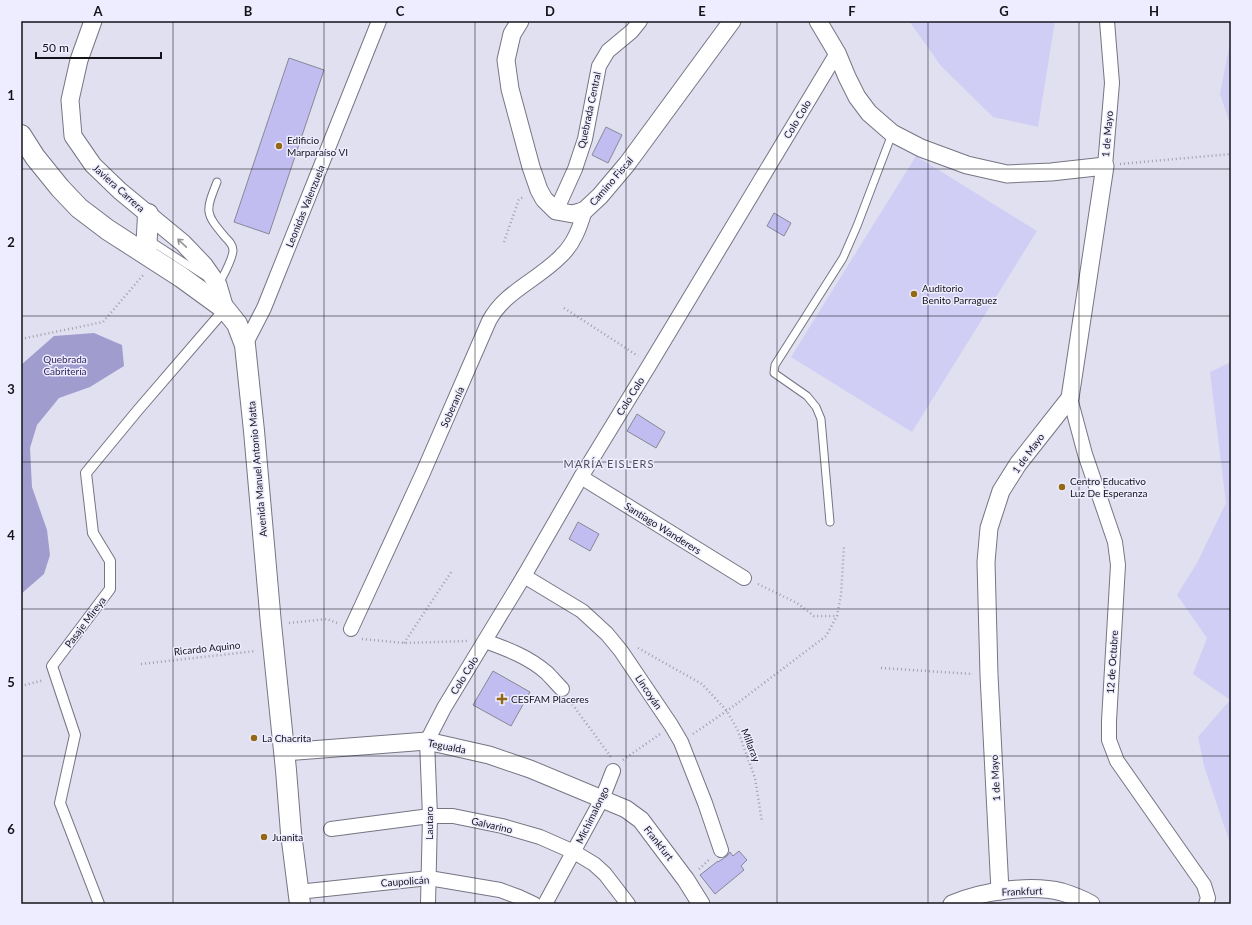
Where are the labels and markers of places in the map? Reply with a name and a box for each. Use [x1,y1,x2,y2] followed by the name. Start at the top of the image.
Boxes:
[287,134,348,158] place label: Edificio Marparaíso VI
[274,141,284,151] marker: Edificio Marparaíso VI
[922,282,997,306] place label: Auditorio Benito Parraguez
[909,289,919,299] marker: Auditorio Benito Parraguez
[1070,475,1147,499] place label: Centro Educativo Luz De Esperanza
[1057,482,1067,492] marker: Centro Educativo Luz De Esperanza
[496,693,508,705] marker: CESFAM Placeres
[511,693,589,705] place label: CESFAM Placeres
[262,732,311,744] place label: La Chacrita
[249,733,259,743] marker: La Chacrita
[272,831,303,843] place label: Juanita
[259,832,269,842] marker: Juanita

